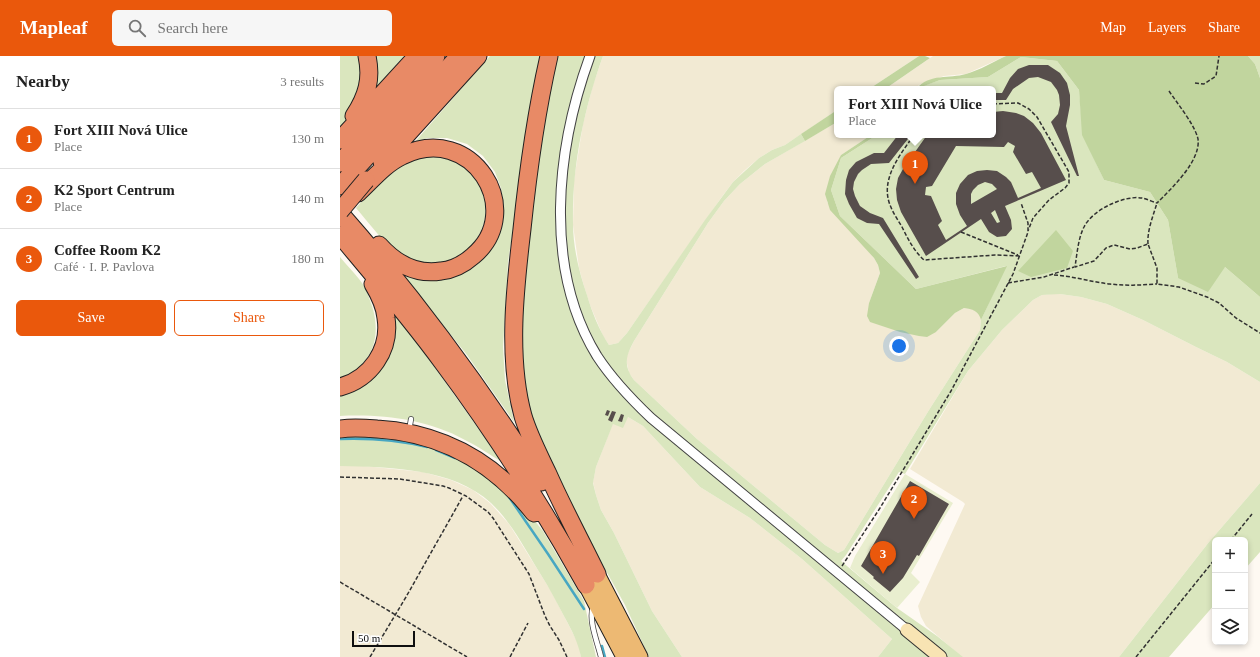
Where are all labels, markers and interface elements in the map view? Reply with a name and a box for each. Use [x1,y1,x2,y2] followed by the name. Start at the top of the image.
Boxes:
[112,10,392,46] search box
[20,17,88,38] text: Mapleaf
[126,17,148,39] icon: search
[158,20,228,36] text: Search here
[1100,20,1126,35] text: Map
[1148,20,1186,35] text: Layers
[1208,20,1240,35] text: Share
[16,72,70,91] text: Nearby
[280,74,324,89] text: 3 results
[834,86,996,138] popup
[848,96,982,112] text: Fort XIII Nová Ulice
[848,113,876,128] text: Place
[54,122,188,138] text: Fort XIII Nová Ulice
[26,131,32,146] text: 1
[291,131,324,146] text: 130 m
[54,139,82,154] text: Place
[902,151,928,184] pin: 1
[54,182,175,198] text: K2 Sport Centrum
[26,191,32,206] text: 2
[291,191,324,206] text: 140 m
[54,199,82,214] text: Place
[54,242,161,258] text: Coffee Room K2
[26,251,32,266] text: 3
[291,251,324,266] text: 180 m
[54,259,154,274] text: Café · I. P. Pavlova
[16,300,166,336] button: Save
[174,300,324,336] button: Share
[889,336,909,356] your location
[901,486,927,519] pin: 2
[1212,537,1248,645] map controls
[1212,537,1248,573] button: +
[870,541,896,574] pin: 3
[1212,573,1248,609] button: −
[1212,609,1248,645] button: layers
[352,629,415,648] scale bar
[358,632,380,644] text: 50 m

